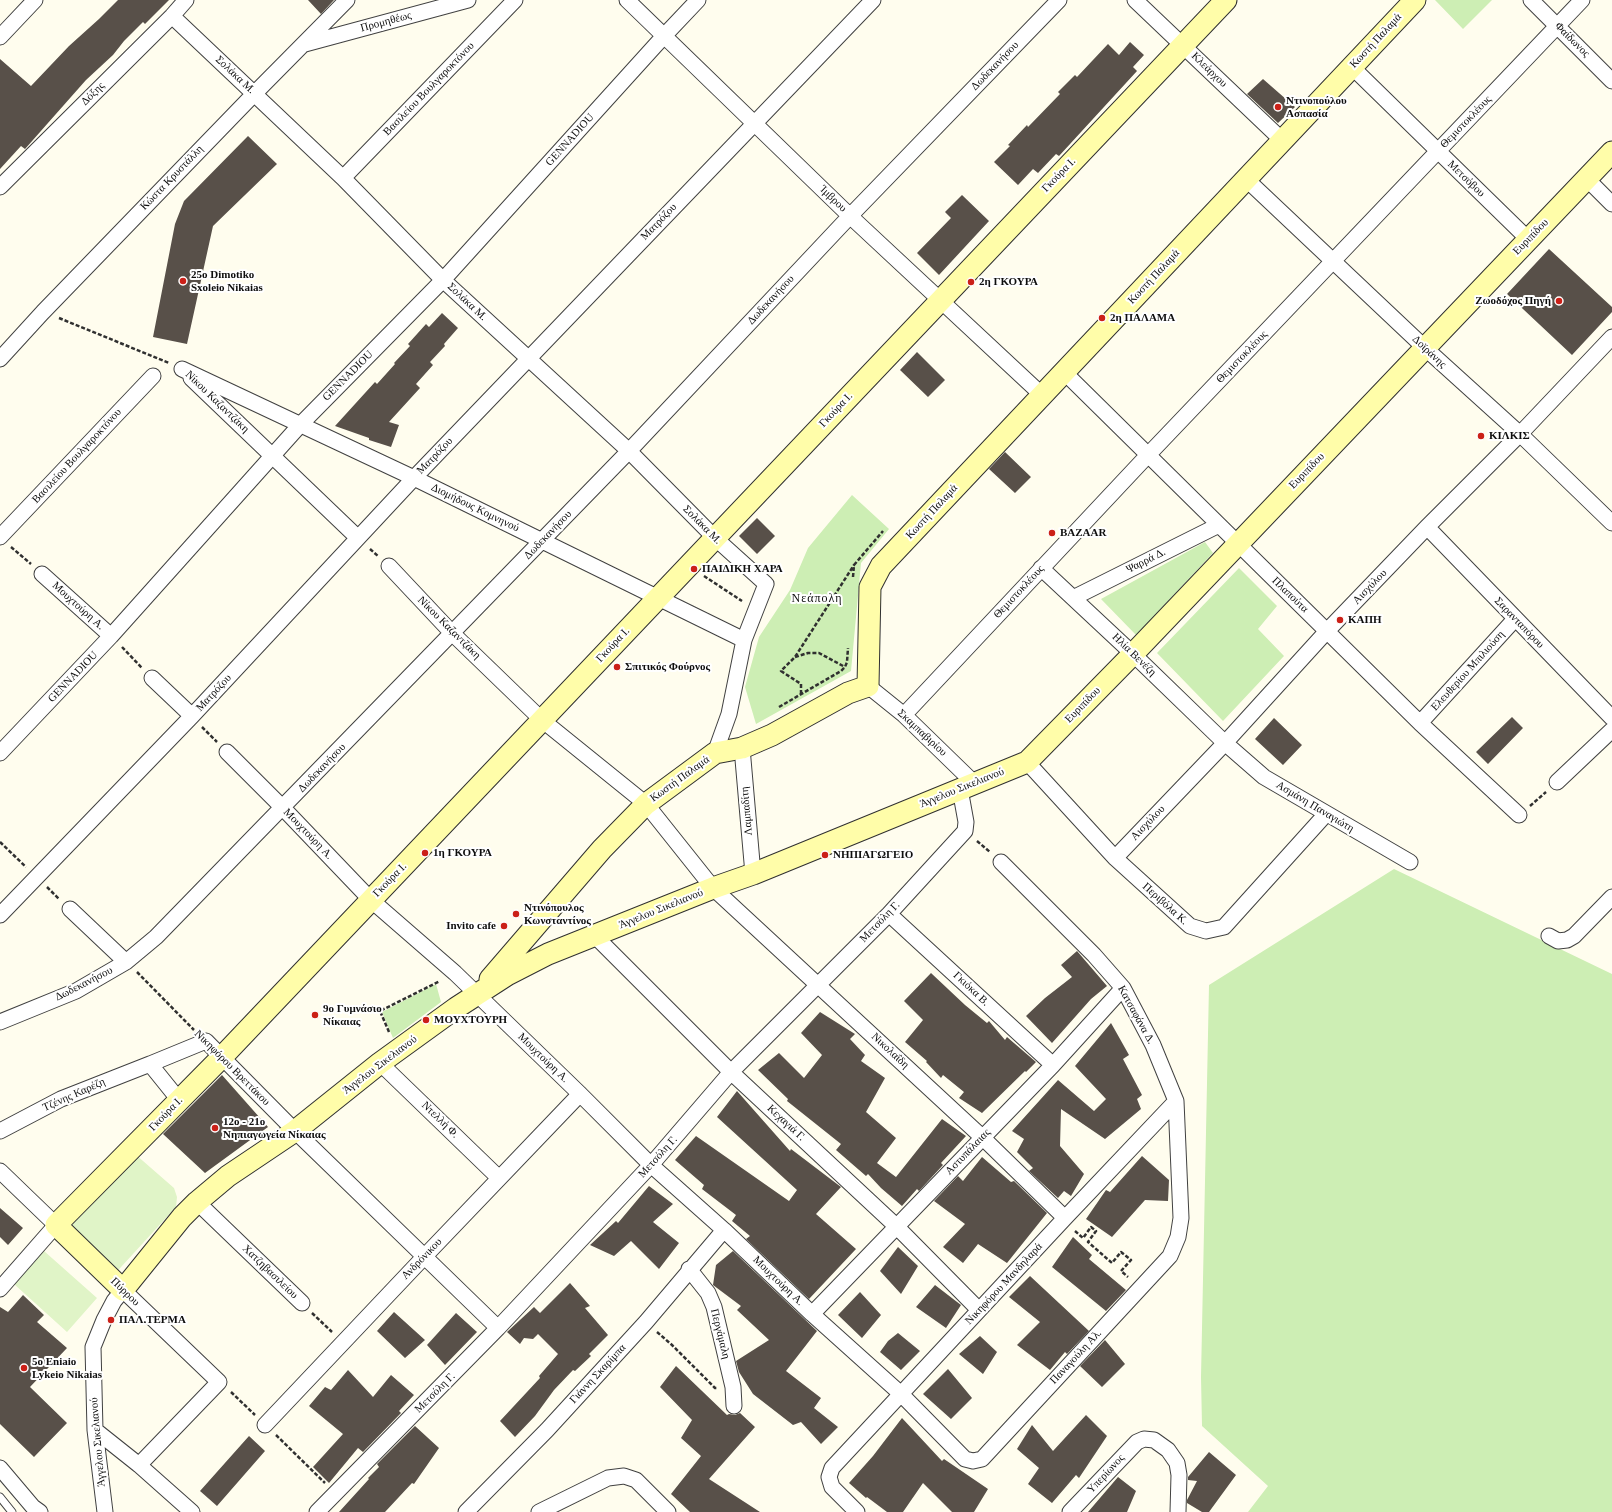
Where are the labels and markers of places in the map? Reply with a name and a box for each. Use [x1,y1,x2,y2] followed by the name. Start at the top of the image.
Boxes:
[1286,94,1347,120] place label: Ντινοπούλου Ασπασία
[1273,102,1283,112] marker: Ντινοπούλου Ασπασία
[191,268,263,294] place label: 25ο Dimotiko Sxoleio Nikaias
[979,275,1038,289] place label: 2η ΓΚΟΥΡΑ
[178,276,188,286] marker: 25ο Dimotiko Sxoleio Nikaias
[966,277,976,287] marker: 2η ΓΚΟΥΡΑ
[1475,294,1551,308] place label: Ζωοδόχος Πηγή
[1554,296,1564,306] marker: Ζωοδόχος Πηγή
[1110,311,1175,325] place label: 2η ΠΑΛΑΜΑ
[1097,313,1107,323] marker: 2η ΠΑΛΑΜΑ
[1489,429,1530,443] place label: ΚΙΛΚΙΣ
[1476,431,1486,441] marker: ΚΙΛΚΙΣ
[1060,526,1106,540] place label: BAZAAR
[1047,528,1057,538] marker: BAZAAR
[702,562,783,576] place label: ΠΑΙΔΙΚΗ ΧΑΡΑ
[689,564,699,574] marker: ΠΑΙΔΙΚΗ ΧΑΡΑ
[1348,613,1382,627] place label: ΚΑΠΗ
[1335,615,1345,625] marker: ΚΑΠΗ
[625,660,710,674] place label: Σπιτικός Φούρνος
[612,662,622,672] marker: Σπιτικός Φούρνος
[433,846,492,860] place label: 1η ΓΚΟΥΡΑ
[420,848,430,858] marker: 1η ΓΚΟΥΡΑ
[833,848,913,862] place label: ΝΗΠΙΑΓΩΓΕΙΟ
[820,850,830,860] marker: ΝΗΠΙΑΓΩΓΕΙΟ
[524,901,591,927] place label: Ντινόπουλος Κωνσταντίνος
[511,909,521,919] marker: Ντινόπουλος Κωνσταντίνος
[446,919,496,933] place label: Invito cafe
[499,921,509,931] marker: Invito cafe
[323,1002,382,1028] place label: 9ο Γυμνάσιο Νίκαιας
[310,1010,320,1020] marker: 9ο Γυμνάσιο Νίκαιας
[434,1013,507,1027] place label: ΜΟΥΧΤΟΥΡΗ
[421,1015,431,1025] marker: ΜΟΥΧΤΟΥΡΗ
[223,1115,326,1141] place label: 12ο - 21ο Νηπιαγωγεία Νίκαιας
[210,1123,220,1133] marker: 12ο - 21ο Νηπιαγωγεία Νίκαιας
[119,1313,186,1327] place label: ΠΑΛ.ΤΕΡΜΑ
[106,1315,116,1325] marker: ΠΑΛ.ΤΕΡΜΑ
[32,1355,102,1381] place label: 5o Eniaio Lykeio Nikaias
[19,1363,29,1373] marker: 5o Eniaio Lykeio Nikaias

